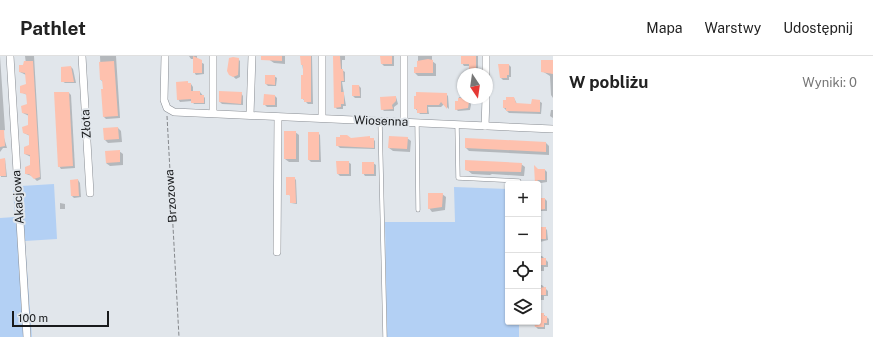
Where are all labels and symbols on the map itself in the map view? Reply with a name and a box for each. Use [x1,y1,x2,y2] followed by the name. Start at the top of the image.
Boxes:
[457,68,493,104] north arrow
[78,109,94,139] street label: Złota
[354,113,408,129] street label: Wiosenna
[162,169,180,223] street label: Brzozowa
[9,170,27,224] street label: Akacjowa
[12,309,109,328] scale bar

